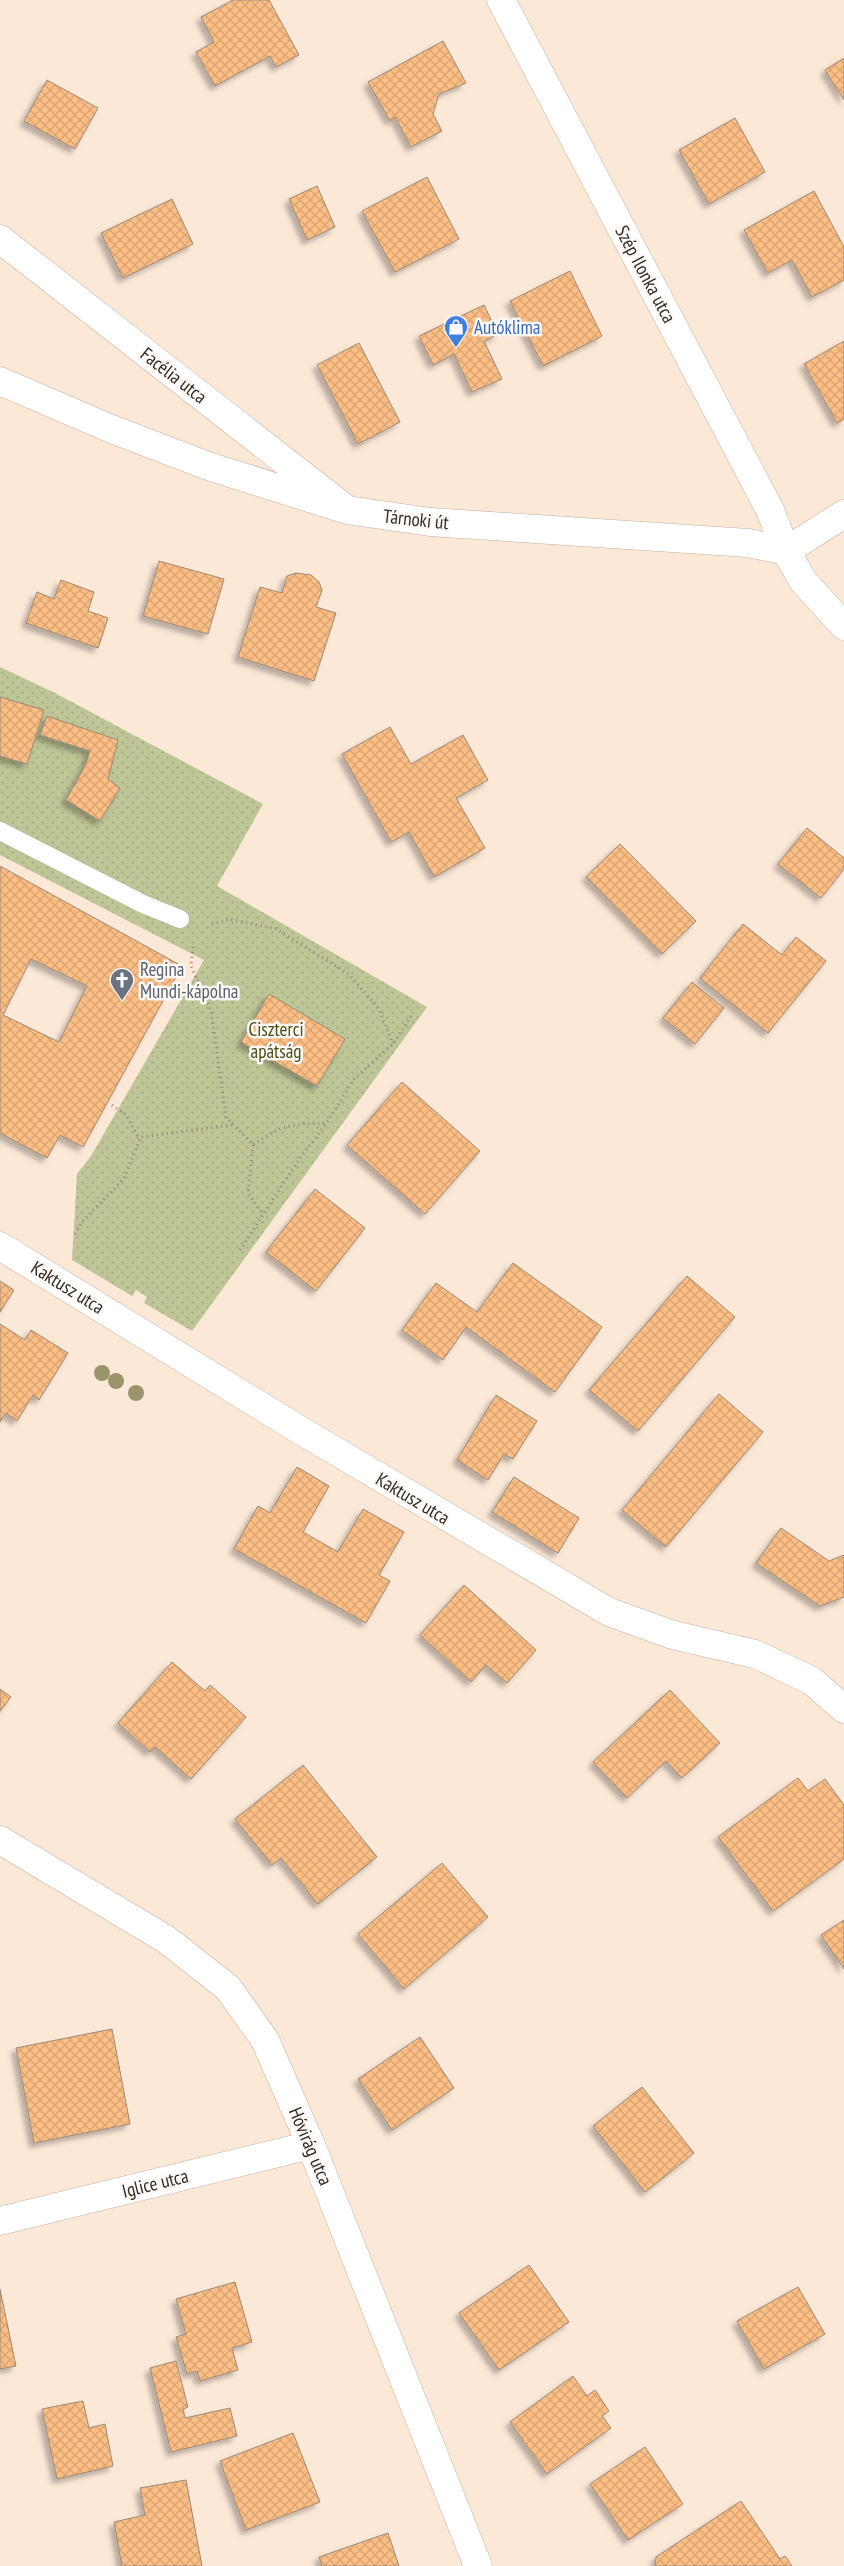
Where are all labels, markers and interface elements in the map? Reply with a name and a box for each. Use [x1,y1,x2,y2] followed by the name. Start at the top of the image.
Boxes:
[610,221,682,327] street label: Szép Ilonka utca
[443,314,469,348] shop icon: Autóklima
[474,315,540,339] place label: Autóklima
[136,342,212,408] street label: Facélia utca
[382,504,451,534] street label: Tárnoki út
[140,957,238,1003] place label: Regina Mundi-kápolna
[109,967,135,1001] church icon: Regina Mundi-kápolna
[248,1017,304,1063] park label: Ciszterci apátság
[27,1255,109,1319] street label: Kaktusz utca
[372,1467,454,1529] street label: Kaktusz utca
[284,2103,338,2189] street label: Hóvirág utca
[120,2163,190,2203] street label: Iglice utca

